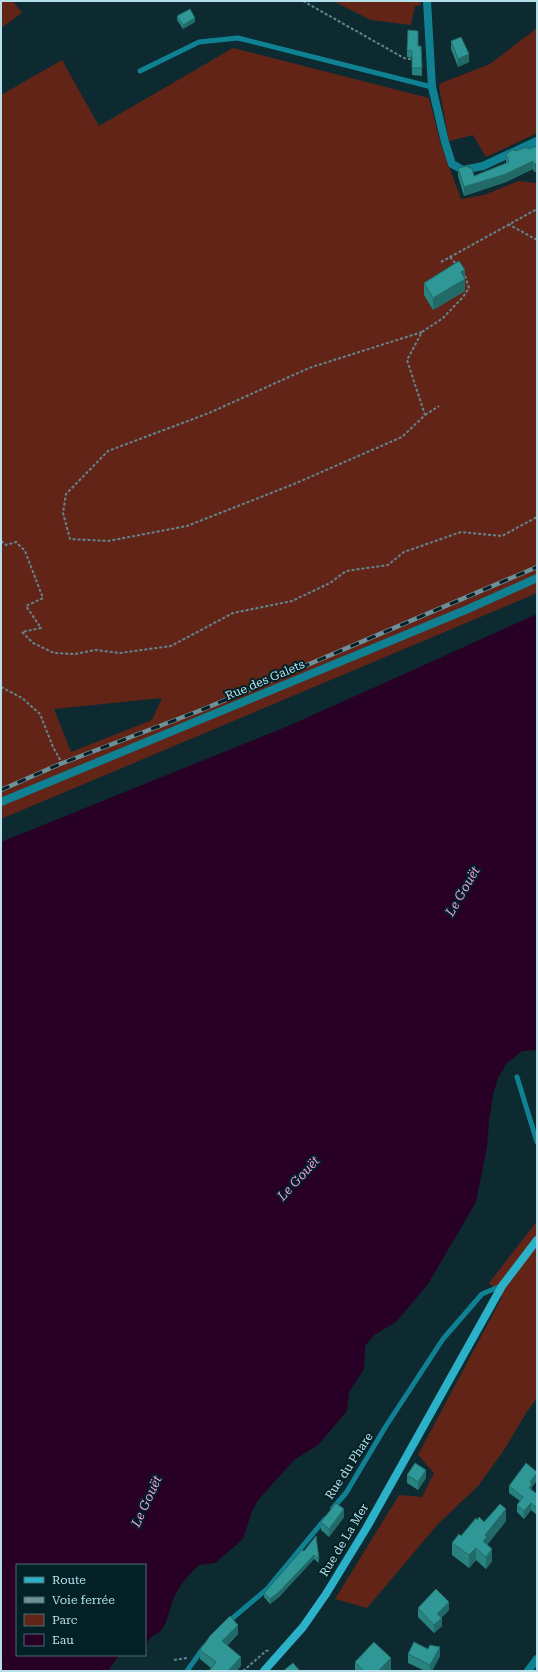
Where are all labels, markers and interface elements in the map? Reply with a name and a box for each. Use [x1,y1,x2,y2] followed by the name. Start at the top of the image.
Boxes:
[223,657,307,703] street label: Rue des Galets
[442,864,483,920] water label: Le Gouët
[273,1153,323,1204] water label: Le Gouët
[322,1430,376,1502] street label: Rue du Phare
[128,1473,165,1530] water label: Le Gouët
[317,1501,371,1579] street label: Rue de La Mer
[16,1564,146,1656] legend
[52,1573,86,1587] text: Route
[52,1593,115,1607] text: Voie ferrée
[52,1613,78,1627] text: Parc
[52,1633,74,1647] text: Eau

